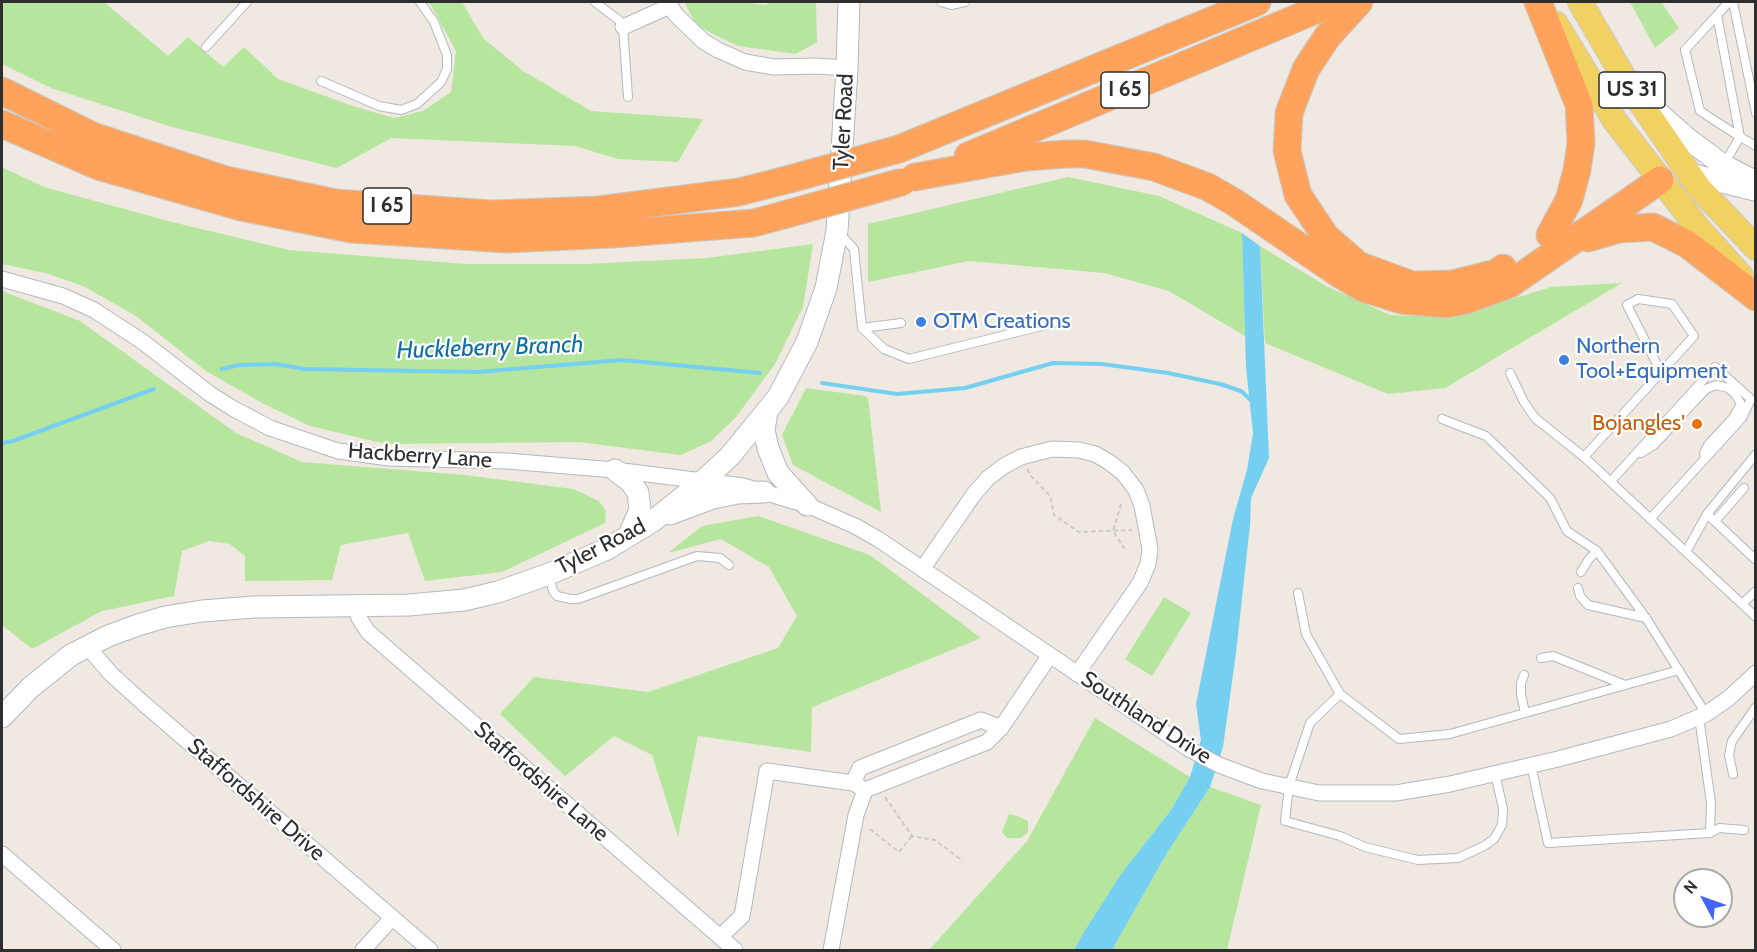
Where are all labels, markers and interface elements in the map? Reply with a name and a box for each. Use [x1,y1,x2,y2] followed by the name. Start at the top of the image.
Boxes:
[1101,72,1149,108] road number: I 65
[1599,72,1665,108] road number: US 31
[828,73,860,171] street label: Tyler Road
[363,188,411,224] road number: I 65
[933,309,1071,335] place label: OTM Creations
[914,315,928,329] marker: OTM Creations
[396,330,584,366] water label: Huckleberry Branch
[1576,334,1728,386] place label: Northern Tool+Equipment
[1557,353,1571,367] marker: Northern Tool+Equipment
[1592,411,1685,437] place label: Bojangles'
[1690,417,1704,431] marker: Bojangles'
[347,438,493,474] street label: Hackberry Lane
[552,513,650,581] street label: Tyler Road
[1076,666,1216,770] street label: Southland Drive
[468,716,614,848] street label: Staffordshire Lane
[182,733,330,867] street label: Staffordshire Drive
[1673,868,1733,928] north arrow
[1680,877,1701,898] text: N

